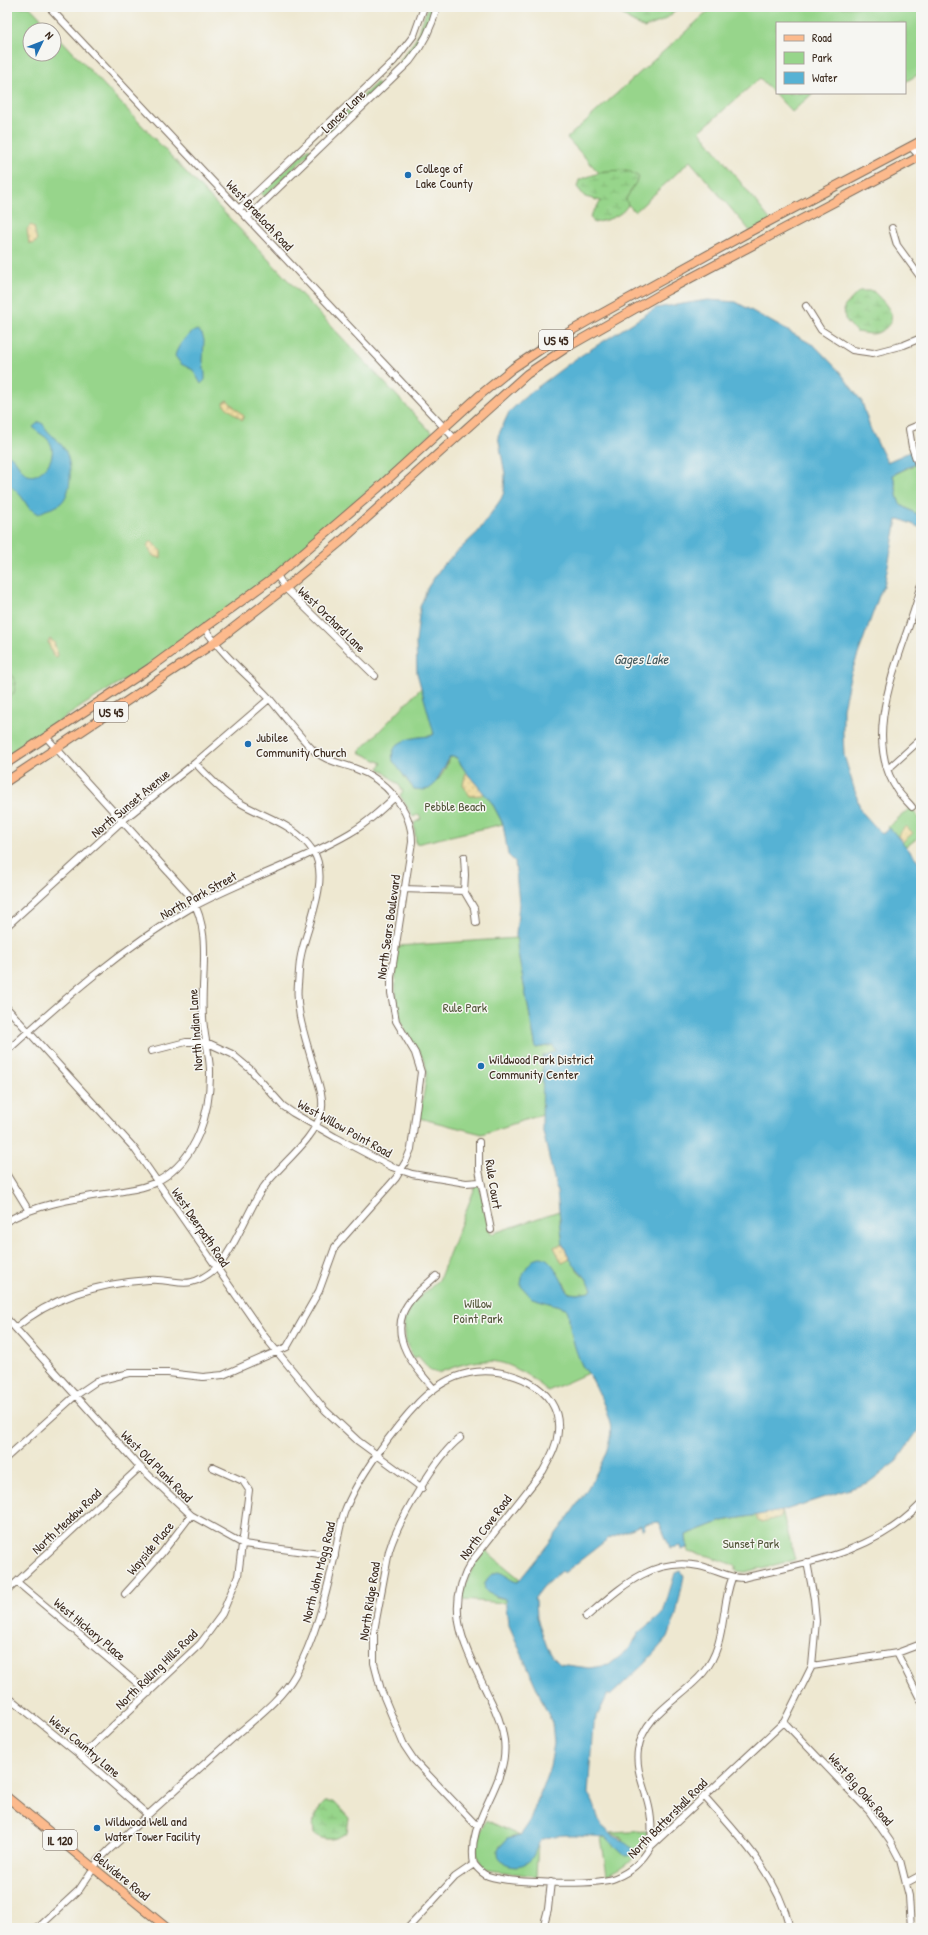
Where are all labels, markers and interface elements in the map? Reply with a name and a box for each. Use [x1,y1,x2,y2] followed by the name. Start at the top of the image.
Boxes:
[22,22,62,62] north arrow
[776,22,906,94] legend
[42,28,57,42] text: N
[812,29,832,46] text: Road
[812,49,832,66] text: Park
[812,69,838,86] text: Water
[317,85,369,137] street label: Lancer Lane
[416,159,473,192] place label: College of Lake County
[403,170,413,180] marker: College of Lake County
[222,176,298,254] street label: West Braeloch Road
[539,330,573,350] road number: US 45
[294,582,370,656] street label: West Orchard Lane
[614,649,670,669] water label: Gages Lake
[94,702,128,722] road number: US 45
[256,728,347,761] place label: Jubilee Community Church
[243,739,253,749] marker: Jubilee Community Church
[87,765,173,841] street label: North Sunset Avenue
[424,797,486,815] park label: Pebble Beach
[156,866,240,923] street label: North Park Street
[372,874,404,980] street label: North Sears Boulevard
[183,988,207,1072] street label: North Indian Lane
[443,998,488,1016] park label: Rule Park
[489,1050,594,1083] place label: Wildwood Park District Community Center
[476,1061,486,1071] marker: Wildwood Park District Community Center
[295,1095,395,1161] street label: West Willow Point Road
[481,1158,507,1211] street label: Rule Court
[168,1184,234,1270] street label: West Deerpath Road
[453,1294,503,1327] park label: Willow Point Park
[117,1426,197,1506] street label: West Old Plank Road
[27,1484,105,1558] street label: North Meadow Road
[455,1491,515,1563] street label: North Cove Road
[122,1517,178,1579] street label: Wayside Place
[297,1520,339,1624] street label: North John Mogg Road
[723,1534,780,1552] park label: Sunset Park
[354,1560,384,1642] street label: North Ridge Road
[50,1594,130,1664] street label: West Hickory Place
[111,1625,201,1713] street label: North Rolling Hills Road
[45,1711,125,1781] street label: West Country Lane
[824,1749,898,1829] street label: West Big Oaks Road
[623,1774,711,1862] street label: North Battershall Road
[105,1812,201,1845] place label: Wildwood Well and Water Tower Facility
[92,1823,102,1833] marker: Wildwood Well and Water Tower Facility
[43,1830,77,1850] road number: IL 120
[90,1848,154,1904] street label: Belvidere Road

